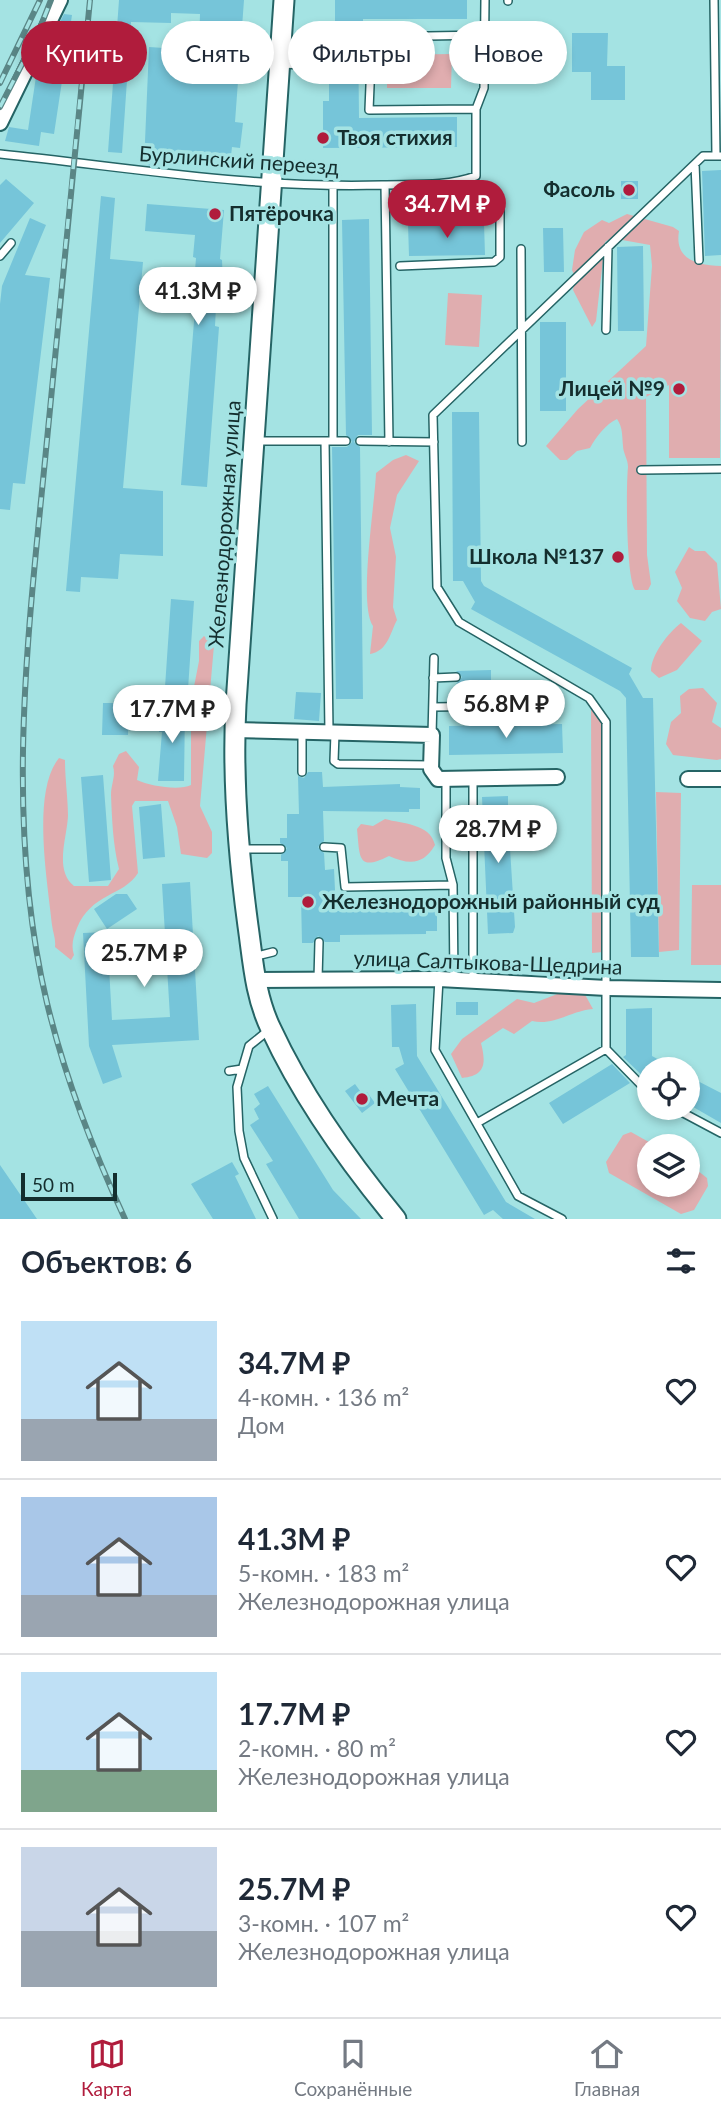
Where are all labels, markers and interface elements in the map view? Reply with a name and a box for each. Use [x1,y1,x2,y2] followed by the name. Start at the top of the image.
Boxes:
[21,21,147,84] chip: Купить
[161,21,274,84] chip: Снять
[288,21,435,84] chip: Фильтры
[449,21,567,84] chip: Новое
[337,124,453,149] place label: Твоя стихия
[315,130,331,146] marker: Твоя стихия
[138,140,340,179] street label: Бурлинский переезд
[543,176,615,201] place label: Фасоль
[382,180,512,240] pin: 34.7M ₽
[621,182,637,198] marker: Фасоль
[404,189,490,217] text: 34.7M ₽
[229,200,334,225] place label: Пятёрочка
[207,206,223,222] marker: Пятёрочка
[133,268,263,327] pin: 41.3M ₽
[155,276,241,304] text: 41.3M ₽
[558,375,665,400] place label: Лицей №9
[671,381,687,397] marker: Лицей №9
[202,399,245,648] street label: Железнодорожная улица
[469,543,604,568] place label: Школа №137
[610,549,626,565] marker: Школа №137
[441,680,571,740] pin: 56.8M ₽
[107,686,237,745] pin: 17.7M ₽
[463,689,549,717] text: 56.8M ₽
[129,694,215,722] text: 17.7M ₽
[433,806,563,865] pin: 28.7M ₽
[455,814,541,842] text: 28.7M ₽
[322,888,660,913] place label: Железнодорожный районный суд
[300,894,316,910] marker: Железнодорожный районный суд
[79,930,209,989] pin: 25.7M ₽
[101,938,187,966] text: 25.7M ₽
[353,944,623,979] street label: улица Салтыкова-Щедрина
[637,1057,700,1197] map controls
[637,1057,700,1120] button: locate
[376,1085,439,1110] place label: Мечта
[354,1091,370,1107] marker: Мечта
[637,1134,700,1197] button: layers
[21,1170,117,1202] scale bar
[32,1173,75,1196] text: 50 m
[662,1242,700,1280] icon: filters
[21,1243,192,1279] text: Объектов: 6
[238,1344,350,1380] text: 34.7M ₽
[77,1349,161,1433] icon: home
[662,1372,700,1410] icon: heart
[238,1383,409,1411] text: 4-комн. · 136 m²
[238,1411,285,1439] text: Дом
[238,1520,350,1556] text: 41.3M ₽
[77,1525,161,1609] icon: home
[662,1548,700,1586] icon: heart
[238,1559,409,1587] text: 5-комн. · 183 m²
[238,1587,510,1615] text: Железнодорожная улица
[238,1695,350,1731] text: 17.7M ₽
[77,1700,161,1784] icon: home
[662,1723,700,1761] icon: heart
[238,1734,396,1762] text: 2-комн. · 80 m²
[238,1762,510,1790] text: Железнодорожная улица
[238,1870,350,1906] text: 25.7M ₽
[77,1875,161,1959] icon: home
[662,1898,700,1936] icon: heart
[238,1909,409,1937] text: 3-комн. · 107 m²
[238,1937,510,1965] text: Железнодорожная улица
[81,2035,132,2100] tab: Карта
[294,2035,412,2100] tab: Сохранённые
[574,2035,640,2100] tab: Главная

